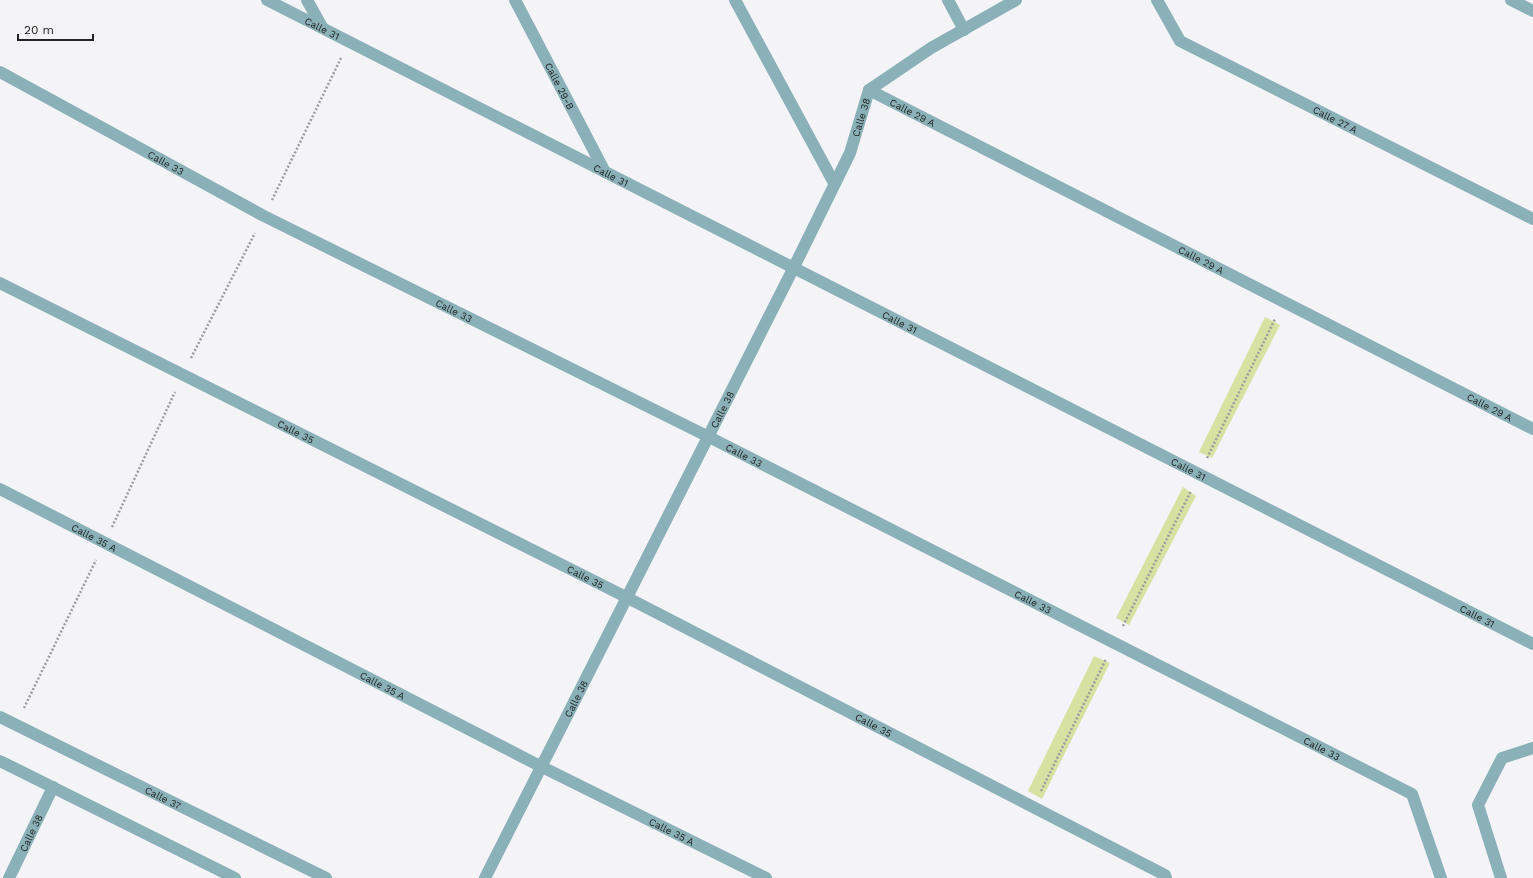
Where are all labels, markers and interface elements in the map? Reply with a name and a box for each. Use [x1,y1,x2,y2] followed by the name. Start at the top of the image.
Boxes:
[303,15,342,42] street label: Calle 31
[18,16,93,42] scale bar
[24,23,54,37] text: 20 m
[543,61,577,111] street label: Calle 29-B
[888,96,938,129] street label: Calle 29 A
[850,97,872,138] street label: Calle 38
[1311,104,1360,135] street label: Calle 27 A
[146,148,186,177] street label: Calle 33
[592,162,630,188] street label: Calle 31
[1177,243,1226,276] street label: Calle 29 A
[434,297,474,324] street label: Calle 33
[881,308,919,335] street label: Calle 31
[708,389,736,430] street label: Calle 38
[1465,391,1515,423] street label: Calle 29 A
[276,418,316,445] street label: Calle 35
[724,441,764,469] street label: Calle 33
[1169,455,1208,482] street label: Calle 31
[70,521,119,554] street label: Calle 35 A
[565,563,606,591] street label: Calle 35
[1013,588,1053,615] street label: Calle 33
[1458,602,1497,629] street label: Calle 31
[358,669,407,702] street label: Calle 35 A
[562,678,590,719] street label: Calle 38
[854,711,894,739] street label: Calle 35
[1302,734,1342,762] street label: Calle 33
[143,784,183,811] street label: Calle 37
[17,813,44,853] street label: Calle 38
[647,815,697,847] street label: Calle 35 A

